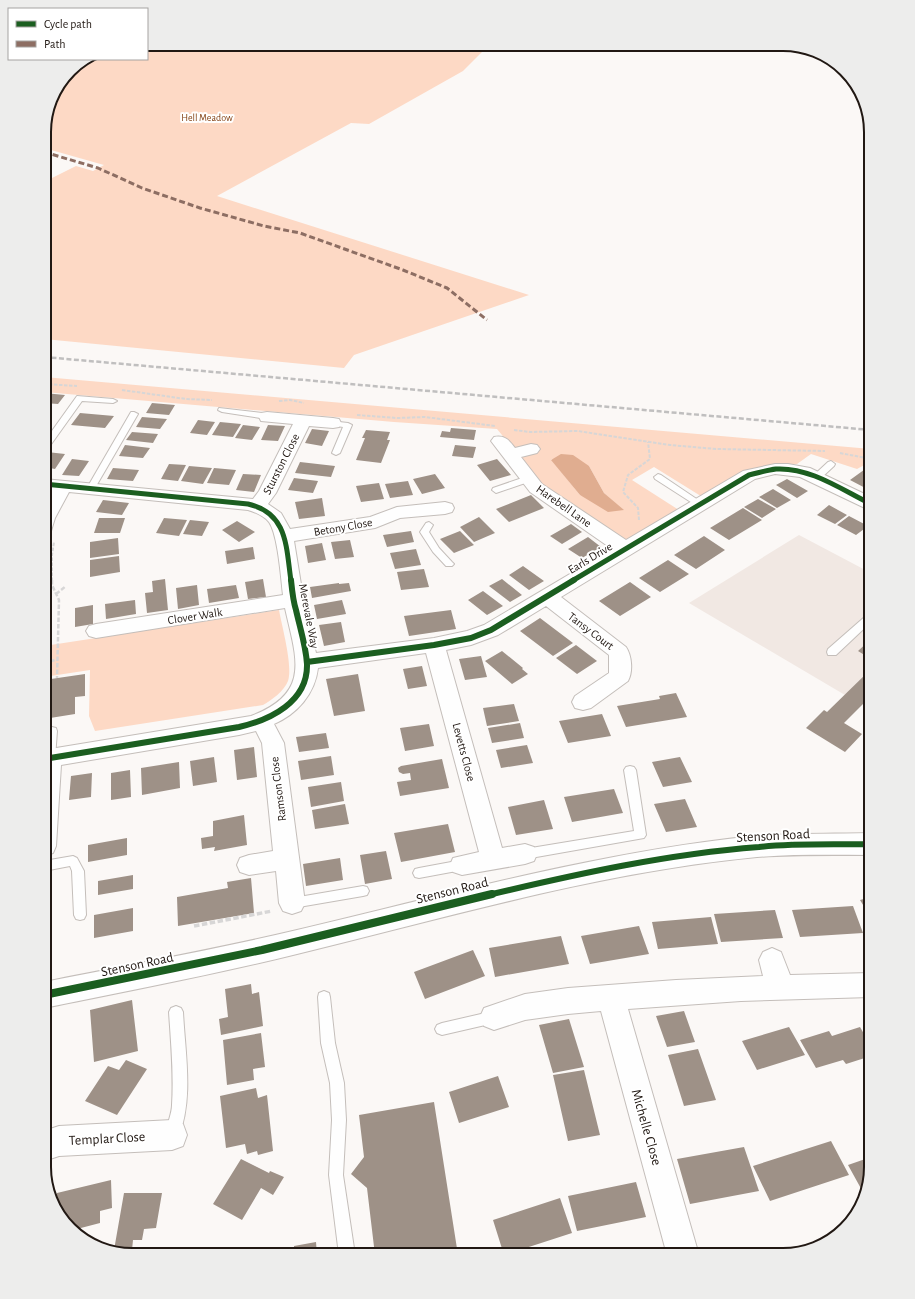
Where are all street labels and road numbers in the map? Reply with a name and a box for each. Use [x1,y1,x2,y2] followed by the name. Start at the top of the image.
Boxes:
[261,432,301,496] street label: Sturston Close
[534,483,594,529] street label: Harebell Lane
[313,516,373,539] street label: Betony Close
[566,540,614,576] street label: Earls Drive
[296,583,321,650] street label: Merevale Way
[167,606,224,626] street label: Clover Walk
[565,610,616,653] street label: Tansy Court
[450,721,478,783] street label: Levetts Close
[268,756,288,822] street label: Ramson Close
[736,827,810,845] street label: Stenson Road
[415,875,490,907] street label: Stenson Road
[100,950,175,980] street label: Stenson Road
[628,1088,664,1167] street label: Michelle Close
[68,1130,146,1148] street label: Templar Close

